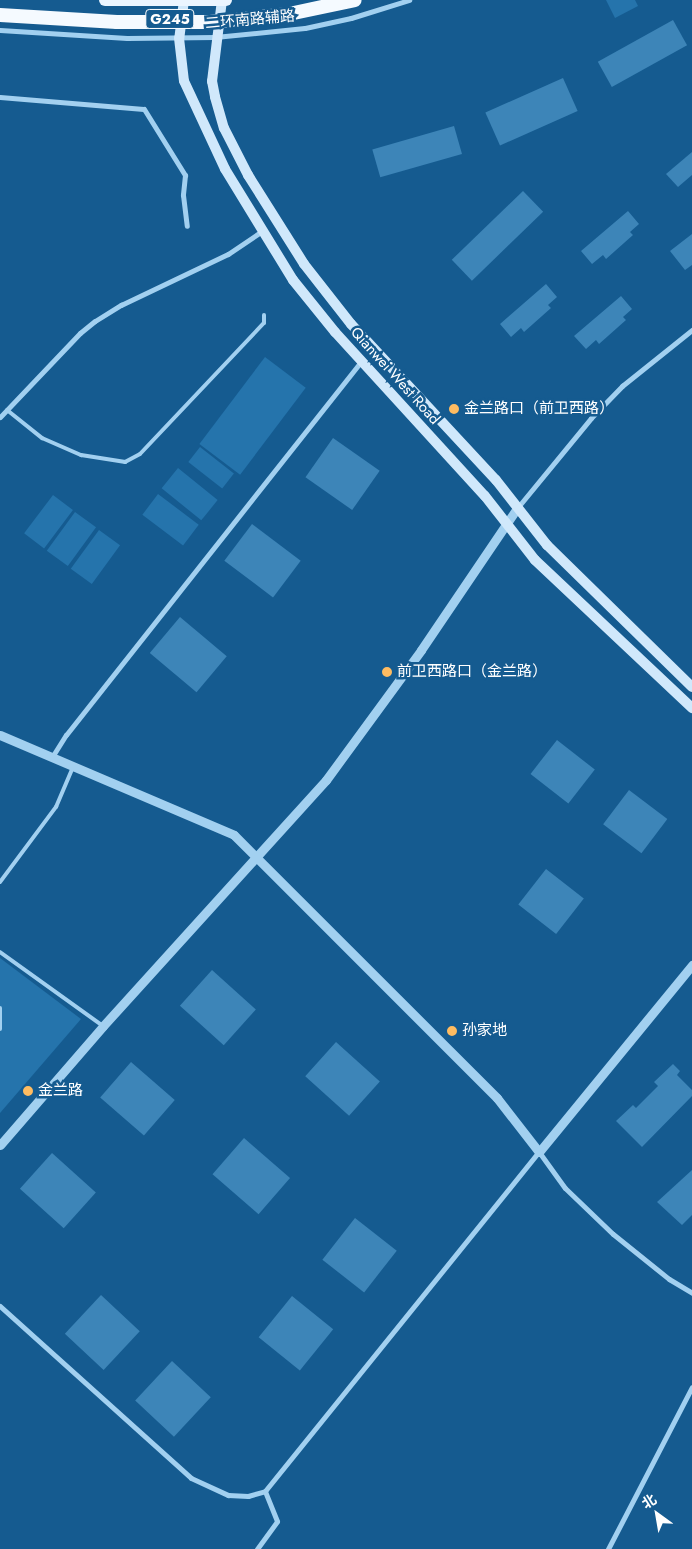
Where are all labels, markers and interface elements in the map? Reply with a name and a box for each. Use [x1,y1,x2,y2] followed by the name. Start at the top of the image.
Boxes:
[204,7,296,33] street label: 二环南路辅路
[145,8,195,30] road number: G245
[347,324,443,428] street label: Qianwei West Road
[464,400,614,418] place label: 金兰路口（前卫西路）
[448,403,460,415] marker: 金兰路口（前卫西路）
[397,663,547,681] place label: 前卫西路口（金兰路）
[381,666,393,678] marker: 前卫西路口（金兰路）
[462,1022,507,1040] place label: 孙家地
[446,1025,458,1037] marker: 孙家地
[38,1082,83,1100] place label: 金兰路
[22,1085,34,1097] marker: 金兰路
[632,1489,682,1539] north arrow
[638,1489,660,1513] text: 北

